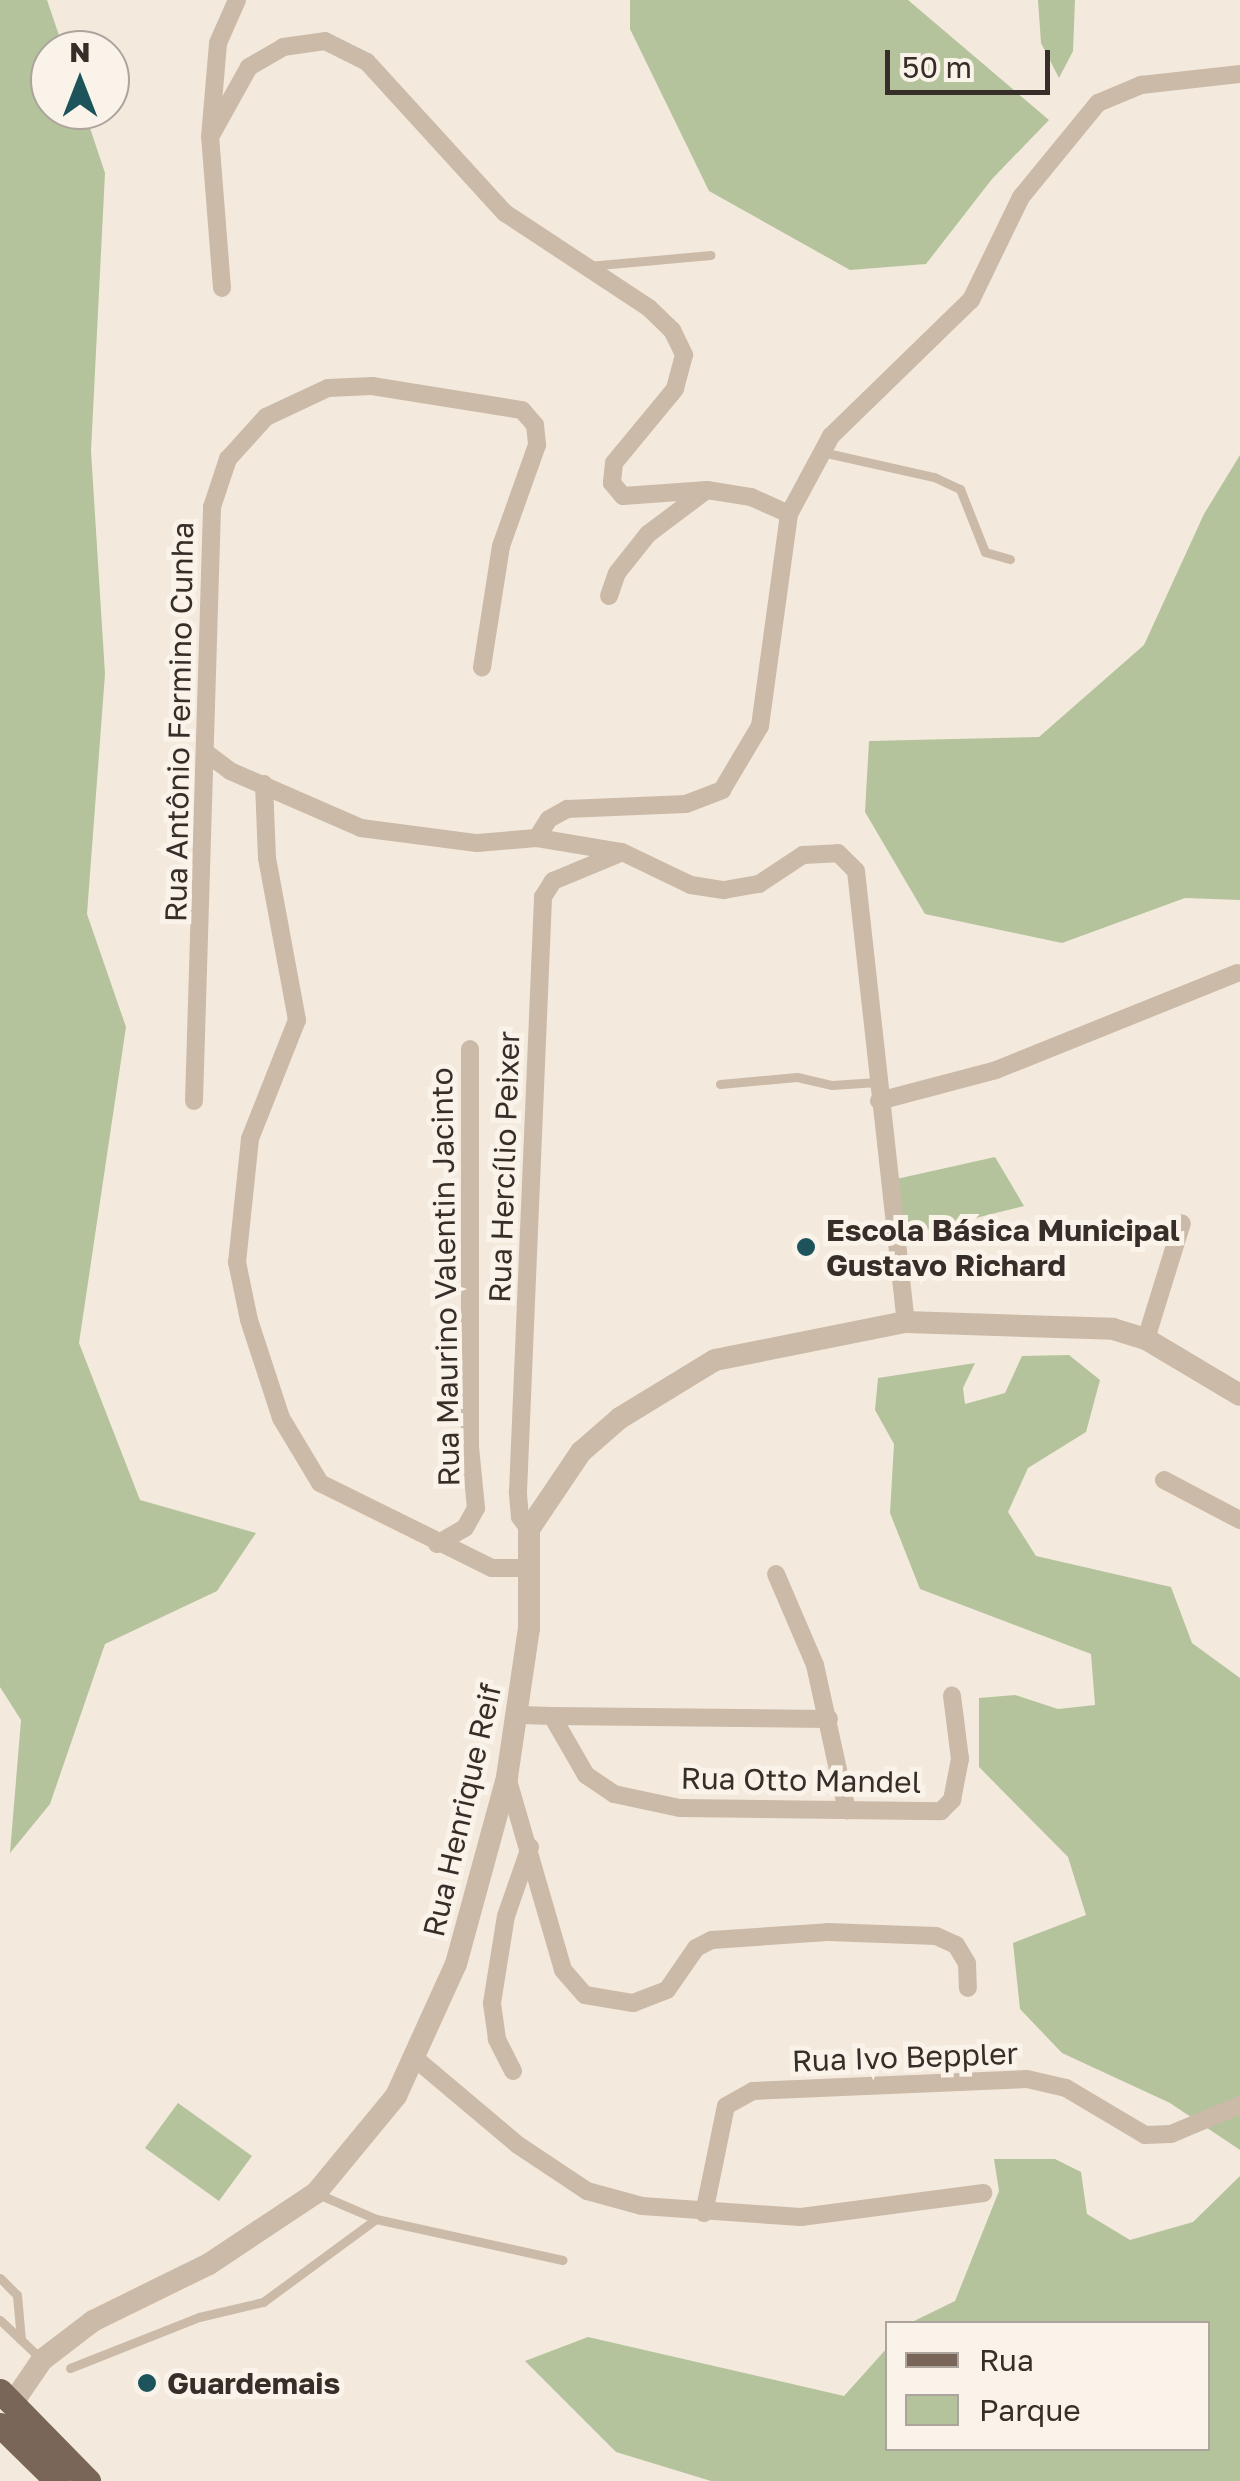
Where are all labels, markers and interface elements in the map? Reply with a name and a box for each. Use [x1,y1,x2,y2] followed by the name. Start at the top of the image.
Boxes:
[30,30,130,130] north arrow
[890,30,1055,92] scale bar
[69,35,91,68] text: N
[902,49,972,85] text: 50 m
[158,522,200,922] street label: Rua Antônio Fermino Cunha
[481,1030,527,1304] street label: Rua Hercílio Peixer
[423,1067,467,1487] street label: Rua Maurino Valentin Jacinto
[826,1212,1180,1282] place label: Escola Básica Municipal Gustavo Richard
[795,1236,817,1258] marker: Escola Básica Municipal Gustavo Richard
[415,1680,509,1940] street label: Rua Henrique Reif
[680,1760,922,1800] street label: Rua Otto Mandel
[791,2035,1019,2079] street label: Rua Ivo Beppler
[885,2321,1210,2451] legend
[979,2342,1034,2378] text: Rua
[167,2365,340,2401] place label: Guardemais
[136,2372,158,2394] marker: Guardemais
[979,2392,1081,2428] text: Parque

